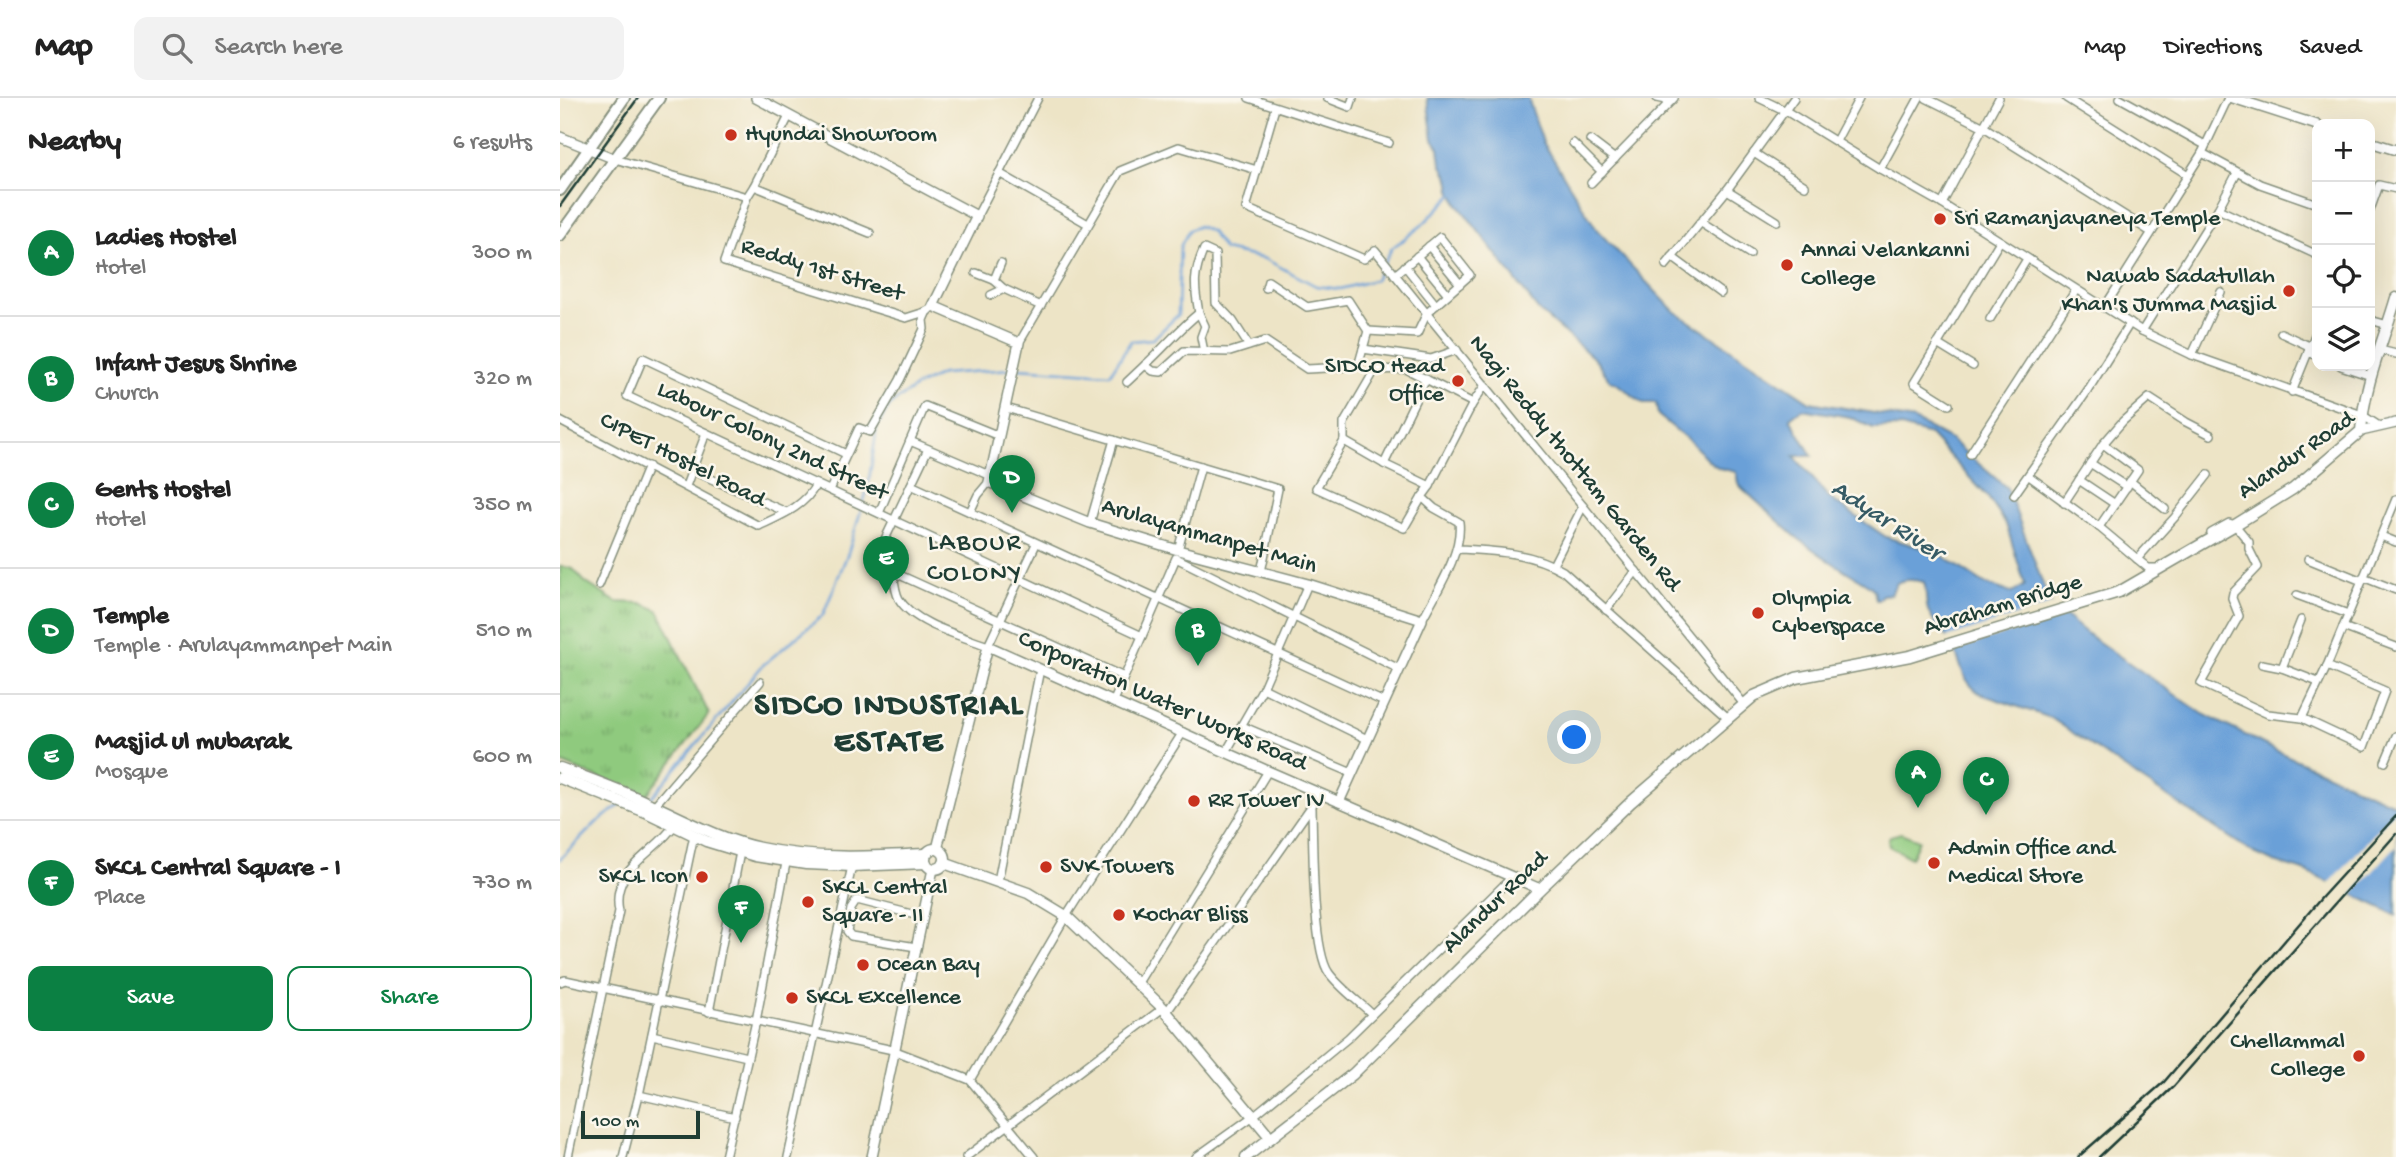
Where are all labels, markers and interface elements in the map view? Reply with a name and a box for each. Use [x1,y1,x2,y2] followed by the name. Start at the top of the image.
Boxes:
[134,17,624,80] search box
[35,29,92,67] text: Map
[158,29,196,67] icon: search
[214,33,343,64] text: Search here
[2084,34,2126,63] text: Map
[2164,34,2262,63] text: Directions
[2300,34,2361,63] text: Saved
[2312,119,2375,371] map controls
[2312,119,2375,182] button: +
[745,121,937,150] place label: Hyundai Showroom
[28,126,121,161] text: Nearby
[723,127,739,143] marker: Hyundai Showroom
[453,130,532,157] text: 6 results
[2312,182,2375,245] button: −
[1954,205,2221,234] place label: Sri Ramanjayaneya Temple
[1932,211,1948,227] marker: Sri Ramanjayaneya Temple
[95,224,237,255] text: Ladies Hostel
[737,232,909,310] street label: Reddy 1st Street
[1801,237,1970,294] place label: Annai Velankanni College
[44,240,58,267] text: A
[472,240,532,267] text: 300 m
[2312,245,2375,308] button: locate
[95,255,146,282] text: Hotel
[1779,257,1795,273] marker: Annai Velankanni College
[2061,263,2277,320] place label: Nawab Sadatullah Khan's Jumma Masjid
[2281,283,2297,299] marker: Nawab Sadatullah Khan's Jumma Masjid
[2312,308,2375,371] button: layers
[1461,330,1688,600] street label: Nagi Reddy thottam Garden Rd
[95,350,296,381] text: Infant Jesus Shrine
[1325,353,1446,410] place label: SIDCO Head Office
[45,366,57,393] text: B
[474,366,532,393] text: 320 m
[1450,373,1466,389] marker: SIDCO Head Office
[652,376,894,509] street label: Labour Colony 2nd Street
[95,381,159,408] text: Church
[2233,404,2363,507] street label: Alandur Road
[594,407,772,516] street label: CIPET Hostel Road
[989,455,1035,513] pin: D
[1825,475,1952,572] water label: Adyar River
[95,476,231,507] text: Gents Hostel
[45,492,57,519] text: C
[473,492,532,519] text: 350 m
[1098,492,1321,582] street label: Arulayammanpet Main
[95,507,146,534] text: Hotel
[927,529,1023,590] district label: LABOUR COLONY
[863,536,909,594] pin: E
[1921,568,2086,644] street label: Abraham Bridge
[1772,585,1886,642] place label: Olympia Cyberspace
[95,602,169,633] text: Temple
[1750,605,1766,621] marker: Olympia Cyberspace
[1175,608,1221,666] pin: B
[44,618,59,645] text: D
[476,618,532,645] text: 510 m
[1013,625,1313,780] street label: Corporation Water Works Road
[95,633,392,660] text: Temple · Arulayammanpet Main
[754,688,1024,763] district label: SIDCO INDUSTRIAL ESTATE
[1557,720,1591,754] your location
[95,728,290,759] text: Masjid ul mubarak
[44,744,58,771] text: E
[472,744,532,771] text: 600 m
[1895,750,1941,808] pin: A
[1963,757,2009,815] pin: C
[95,759,168,786] text: Mosque
[1208,787,1325,816] place label: RR Tower IV
[1186,793,1202,809] marker: RR Tower IV
[1948,835,2117,892] place label: Admin Office and Medical Store
[1437,844,1556,961] street label: Alandur Road
[1060,853,1175,882] place label: SVK Towers
[95,854,341,885] text: SKCL Central Square - I
[1926,855,1942,871] marker: Admin Office and Medical Store
[1038,859,1054,875] marker: SVK Towers
[598,863,689,892] place label: SKCL Icon
[694,869,710,885] marker: SKCL Icon
[45,870,57,897] text: F
[473,870,532,897] text: 730 m
[822,874,948,931] place label: SKCL Central Square - II
[95,885,145,912] text: Place
[718,885,764,943] pin: F
[800,894,816,910] marker: SKCL Central Square - II
[1133,901,1249,930] place label: Kochar Bliss
[1111,907,1127,923] marker: Kochar Bliss
[877,951,980,980] place label: Ocean Bay
[855,957,871,973] marker: Ocean Bay
[28,966,273,1031] button: Save
[287,966,532,1031] button: Share
[806,984,961,1013] place label: SKCL Excellence
[784,990,800,1006] marker: SKCL Excellence
[2230,1028,2346,1085] place label: Chellammal College
[2351,1048,2367,1064] marker: Chellammal College
[581,1108,700,1140] scale bar
[592,1111,639,1134] text: 100 m

